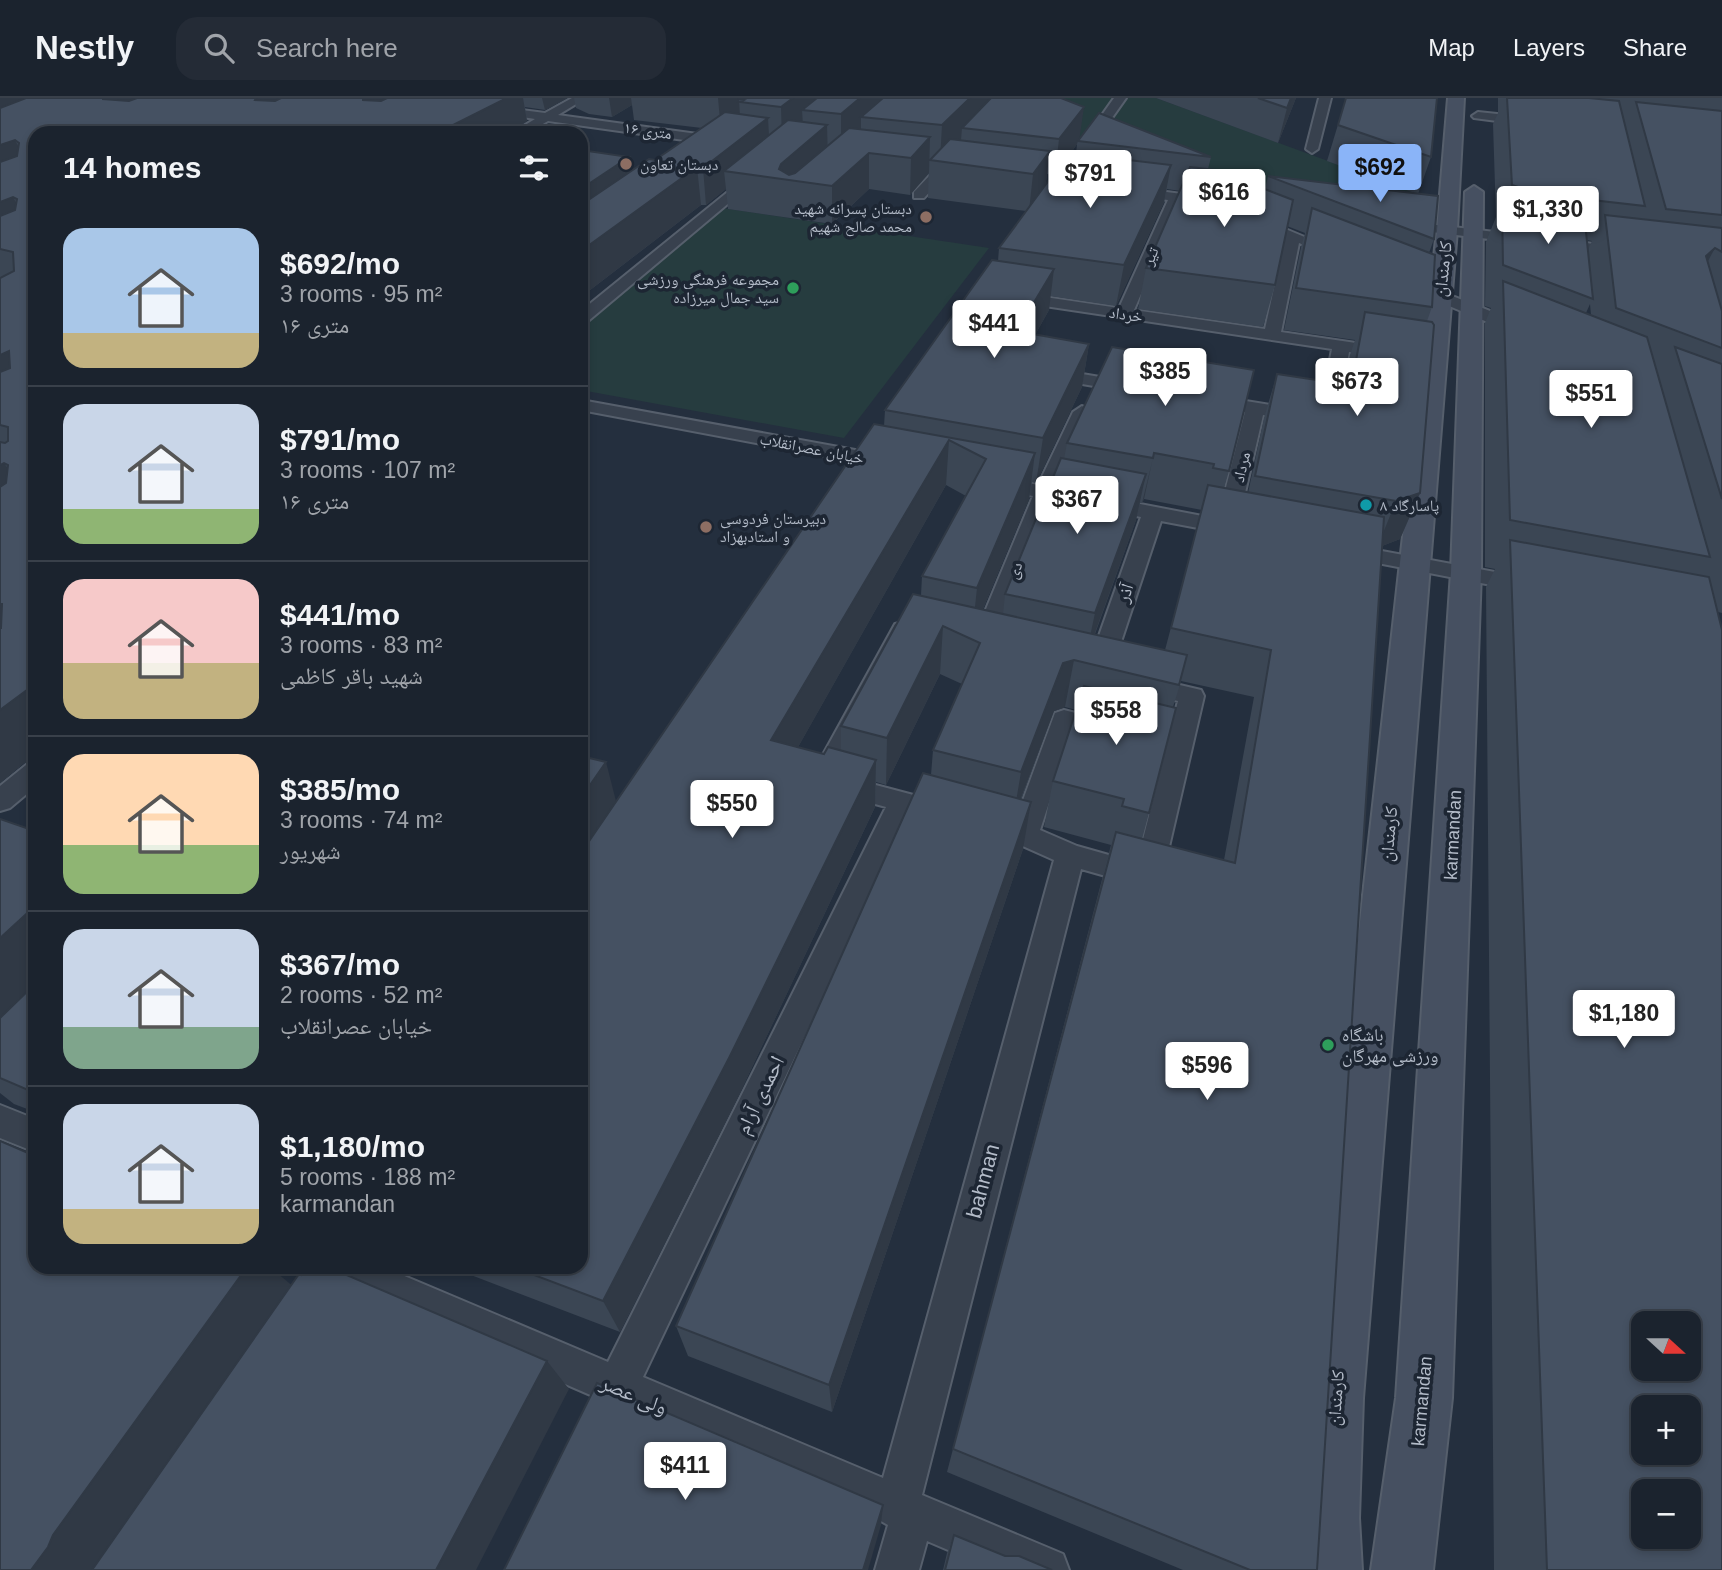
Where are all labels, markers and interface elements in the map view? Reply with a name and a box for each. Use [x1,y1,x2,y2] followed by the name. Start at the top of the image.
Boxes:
[176,17,666,80] search box
[35,29,134,66] text: Nestly
[200,29,238,67] icon: search
[256,33,398,63] text: Search here
[1428,34,1475,61] text: Map
[1513,34,1585,61] text: Layers
[1623,34,1687,61] text: Share
[623,119,673,144] street label: ۱۶ متری
[1339,144,1421,204] pin: $692
[515,149,553,187] icon: filters
[1049,150,1131,210] pin: $791
[63,151,201,184] text: 14 homes
[1354,154,1406,180] text: $692
[618,156,634,172] marker: دبستان تعاون
[640,156,718,175] place label: دبستان تعاون
[1064,160,1116,186] text: $791
[1183,170,1265,229] pin: $616
[1198,179,1250,205] text: $616
[1491,186,1605,246] pin: $1,330
[1513,196,1583,222] text: $1,330
[794,200,912,237] place label: دبستان پسرانه شهید محمد صالح شهیم
[918,209,934,225] marker: دبستان پسرانه شهید محمد صالح شهیم
[1430,240,1457,298] street label: کارمندان
[1139,244,1163,269] street label: تیر
[280,247,400,280] text: $692/mo
[119,256,203,340] icon: home
[637,271,779,308] place label: مجموعه فرهنگی ورزشی سید جمال میرزاده
[785,280,801,296] marker: مجموعه فرهنگی ورزشی سید جمال میرزاده
[280,281,442,307] text: 3 rooms · 95 m²
[953,300,1035,360] pin: $441
[1108,304,1144,326] street label: خرداد
[968,310,1020,336] text: $441
[280,312,349,338] text: ۱۶ متری
[1124,348,1206,408] pin: $385
[1139,358,1191,384] text: $385
[1316,358,1398,418] pin: $673
[1331,368,1383,394] text: $673
[1550,370,1632,430] pin: $551
[1565,380,1617,406] text: $551
[280,423,400,456] text: $791/mo
[758,430,865,469] street label: خیابان عصرانقلاب
[119,432,203,516] icon: home
[1230,450,1254,484] street label: مرداد
[280,457,455,483] text: 3 rooms · 107 m²
[1036,476,1118,536] pin: $367
[1051,486,1103,512] text: $367
[280,488,349,514] text: ۱۶ متری
[1358,497,1374,513] marker: پاسارگاد ۸
[1380,497,1440,515] place label: پاسارگاد ۸
[720,510,826,546] place label: دبیرستان فردوسی و استادبهزاد
[698,519,714,535] marker: دبیرستان فردوسی و استادبهزاد
[1003,559,1027,582] street label: دی
[1112,581,1138,606] street label: آذر
[280,598,400,631] text: $441/mo
[119,607,203,691] icon: home
[280,632,442,658] text: 3 rooms · 83 m²
[280,663,423,689] text: شهید باقر کاظمی
[1075,688,1157,747] pin: $558
[1090,697,1142,723] text: $558
[280,773,400,806] text: $385/mo
[691,780,773,840] pin: $550
[119,782,203,866] icon: home
[706,790,758,816] text: $550
[1441,790,1465,880] street label: karmandan
[1377,805,1402,863] street label: کارمندان
[280,807,442,833] text: 3 rooms · 74 m²
[280,838,341,864] text: شهریور
[280,948,400,981] text: $367/mo
[119,957,203,1041] icon: home
[280,982,442,1008] text: 2 rooms · 52 m²
[1567,990,1681,1050] pin: $1,180
[1589,1000,1659,1026] text: $1,180
[280,1013,432,1039] text: خیابان عصرانقلاب
[1342,1025,1438,1067] place label: باشگاه ورزشی مهرگان
[1320,1037,1336,1053] marker: باشگاه ورزشی مهرگان
[1166,1042,1248,1102] pin: $596
[731,1052,791,1139] street label: احمدی آرام
[1181,1052,1233,1078] text: $596
[280,1130,425,1163] text: $1,180/mo
[119,1132,203,1216] icon: home
[962,1141,1003,1220] street label: bahman
[280,1164,455,1190] text: 5 rooms · 188 m²
[280,1191,395,1217] text: karmandan
[1631,1311,1701,1381] north arrow
[1631,1311,1701,1549] map controls
[1408,1355,1436,1447] street label: karmandan
[1324,1369,1349,1427] street label: کارمندان
[596,1370,671,1421] street label: ولی عصر
[1631,1395,1701,1465] button: +
[644,1442,726,1502] pin: $411
[660,1452,710,1478] text: $411
[1631,1479,1701,1549] button: −

